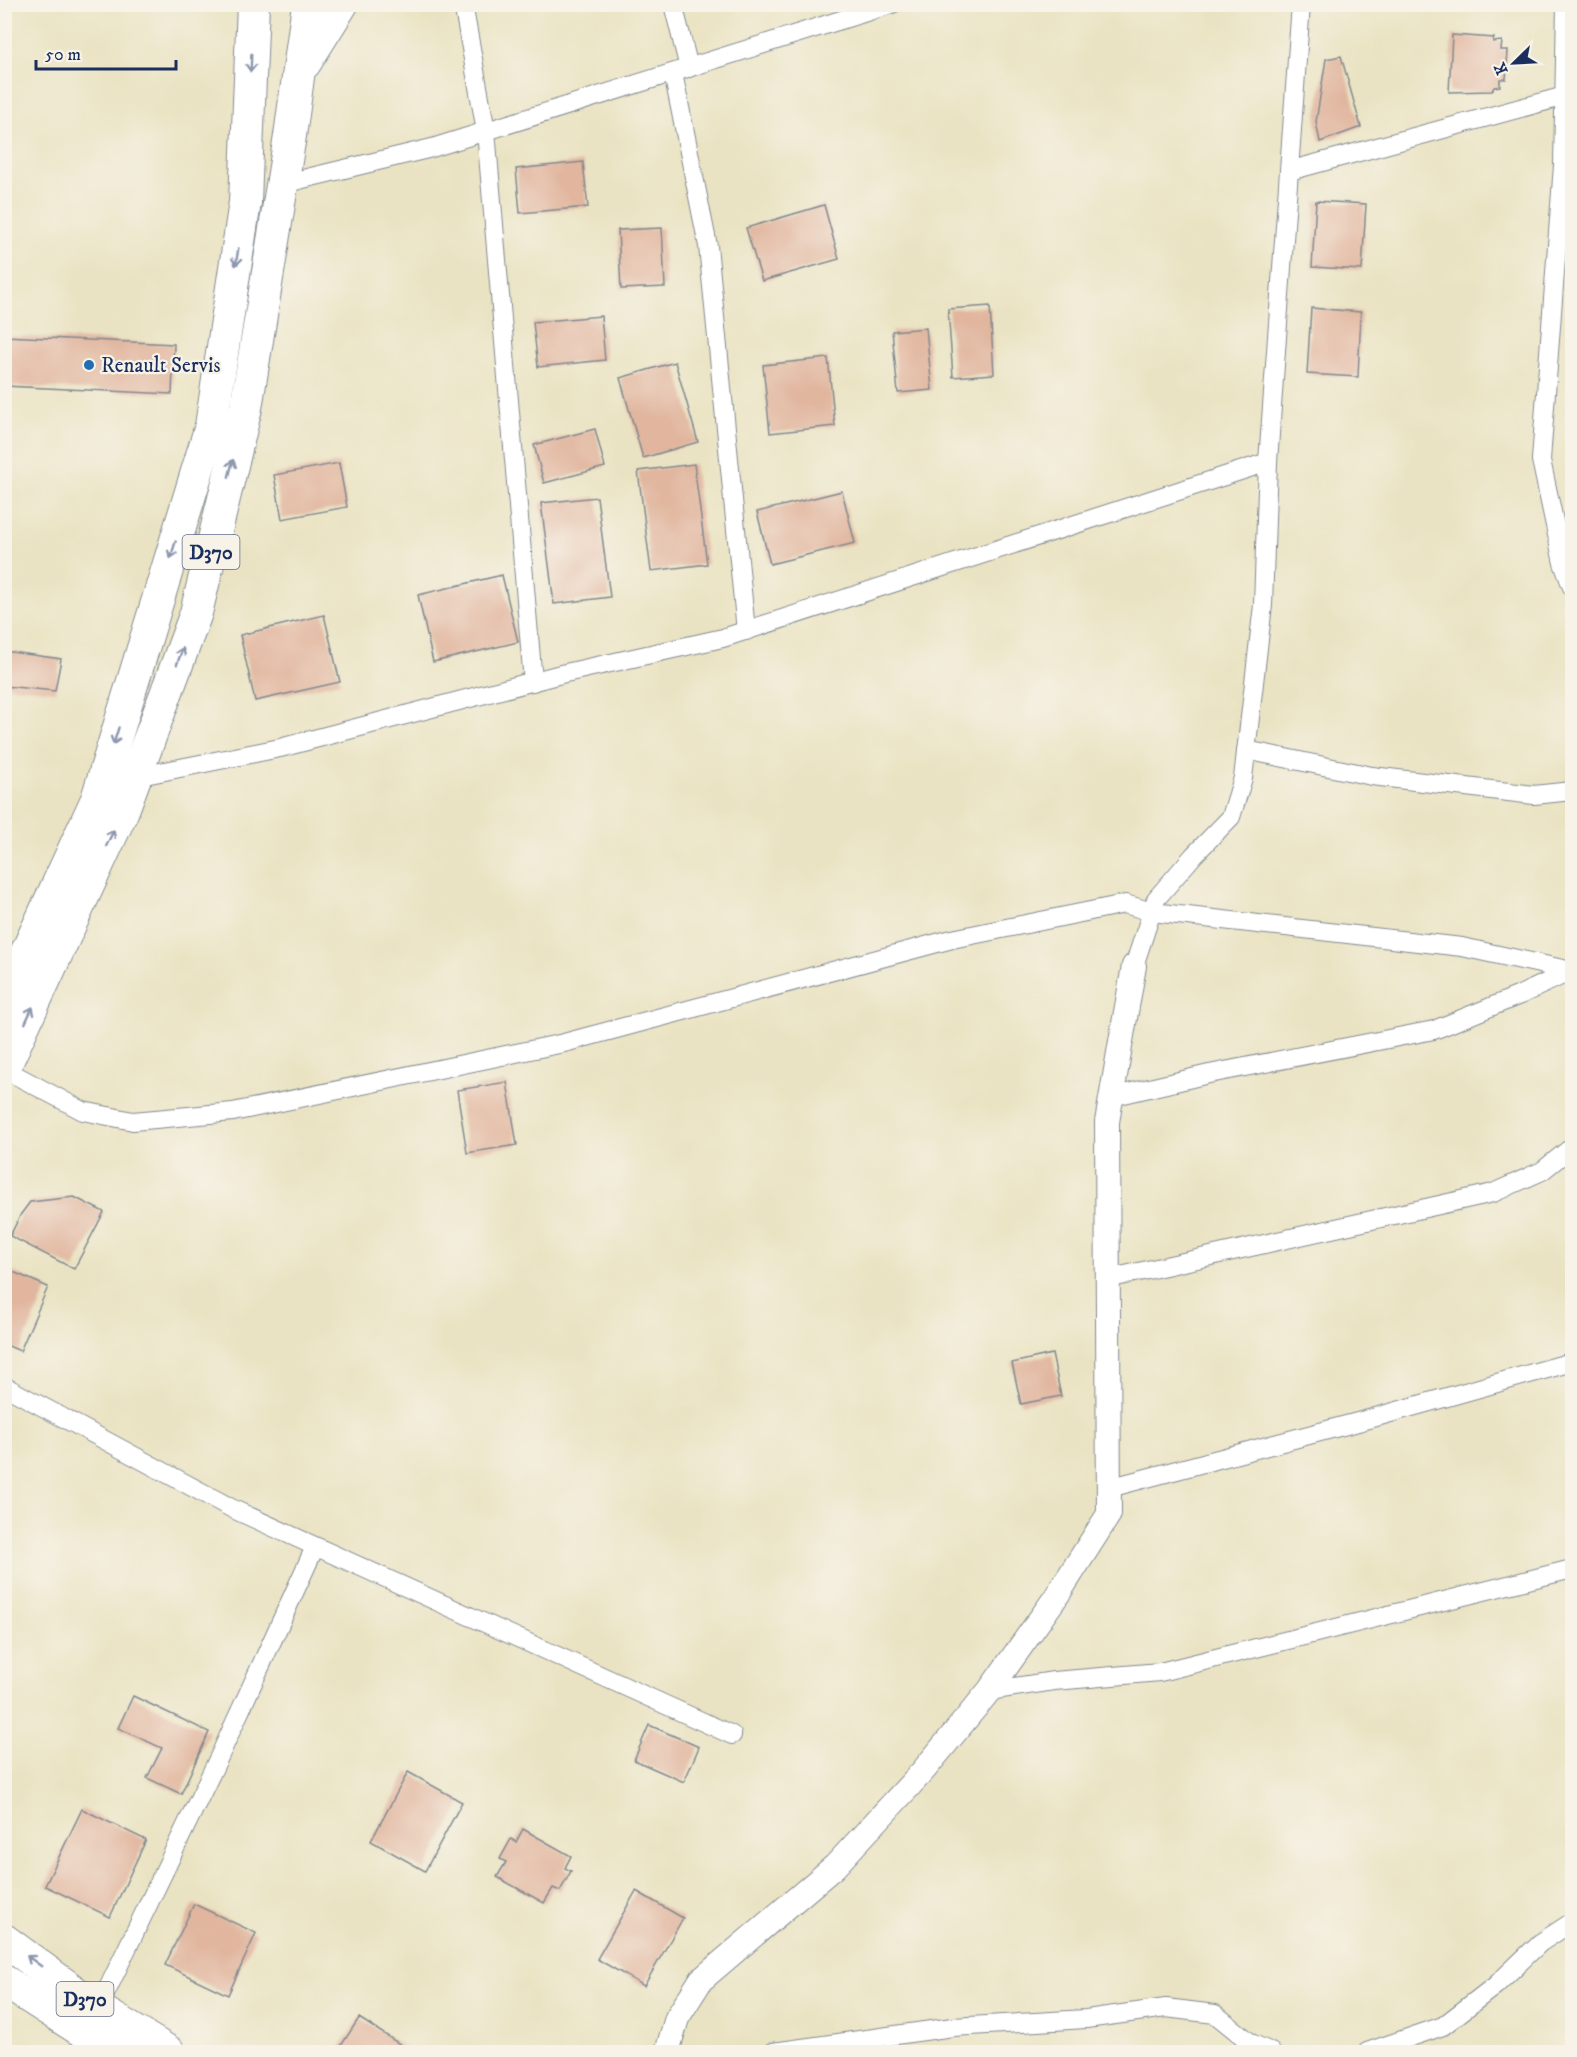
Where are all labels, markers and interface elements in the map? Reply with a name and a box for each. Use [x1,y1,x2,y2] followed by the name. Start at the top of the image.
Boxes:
[36,33,176,71] scale bar
[1484,33,1544,93] north arrow
[45,44,81,66] text: 50 m
[245,52,256,72] one-way arrow
[1489,59,1513,78] text: K
[231,247,242,267] one-way arrow
[101,353,221,379] place label: Renault Servis
[82,358,96,372] marker: Renault Servis
[226,459,238,478] one-way arrow
[182,535,240,569] road number: D370
[167,540,178,559] one-way arrow
[175,647,186,666] one-way arrow
[110,726,121,745] one-way arrow
[105,829,116,847] one-way arrow
[24,1007,35,1025] one-way arrow
[26,1955,42,1967] one-way arrow
[56,1982,113,2016] road number: D370

